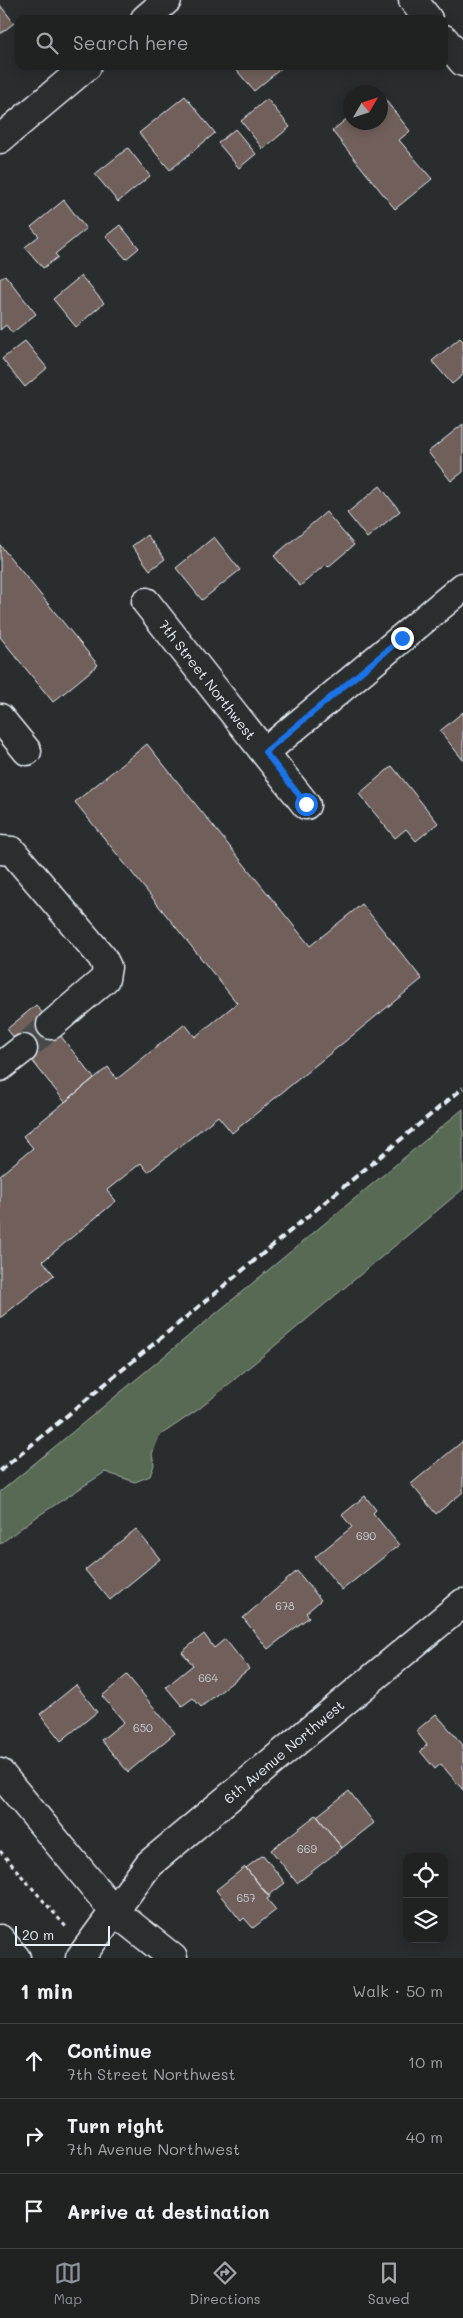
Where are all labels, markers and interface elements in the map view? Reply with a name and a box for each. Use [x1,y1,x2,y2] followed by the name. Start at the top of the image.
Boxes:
[15,15,448,70] search box
[33,29,61,57] icon: search
[73,30,189,55] text: Search here
[343,85,388,130] north arrow
[154,616,260,744] street label: 7th Street Northwest
[391,627,414,650] route end
[295,793,318,816] route start
[356,1528,376,1543] house number: 690
[275,1598,295,1613] house number: 678
[198,1670,218,1685] house number: 664
[219,1695,348,1808] street label: 6th Avenue Northwest
[133,1720,153,1735] house number: 650
[297,1841,317,1856] house number: 669
[403,1853,448,1943] map controls
[403,1853,448,1898] button: locate
[236,1890,256,1905] house number: 657
[403,1898,448,1943] button: layers
[15,1923,110,1946] scale bar
[22,1925,54,1944] text: 20 m
[20,1977,73,2004] text: 1 min
[352,1980,443,2001] text: Walk · 50 m
[67,2038,152,2063] text: Continue
[20,2047,48,2075] icon: ahead
[408,2051,443,2072] text: 10 m
[67,2063,236,2084] text: 7th Street Northwest
[67,2113,164,2138] text: Turn right
[20,2122,48,2150] icon: right
[406,2126,443,2147] text: 40 m
[67,2138,240,2159] text: 7th Avenue Northwest
[20,2197,48,2225] icon: arrive
[67,2199,270,2224] text: Arrive at destination
[54,2259,82,2308] tab: Map
[189,2259,261,2308] tab: Directions
[368,2259,409,2308] tab: Saved

